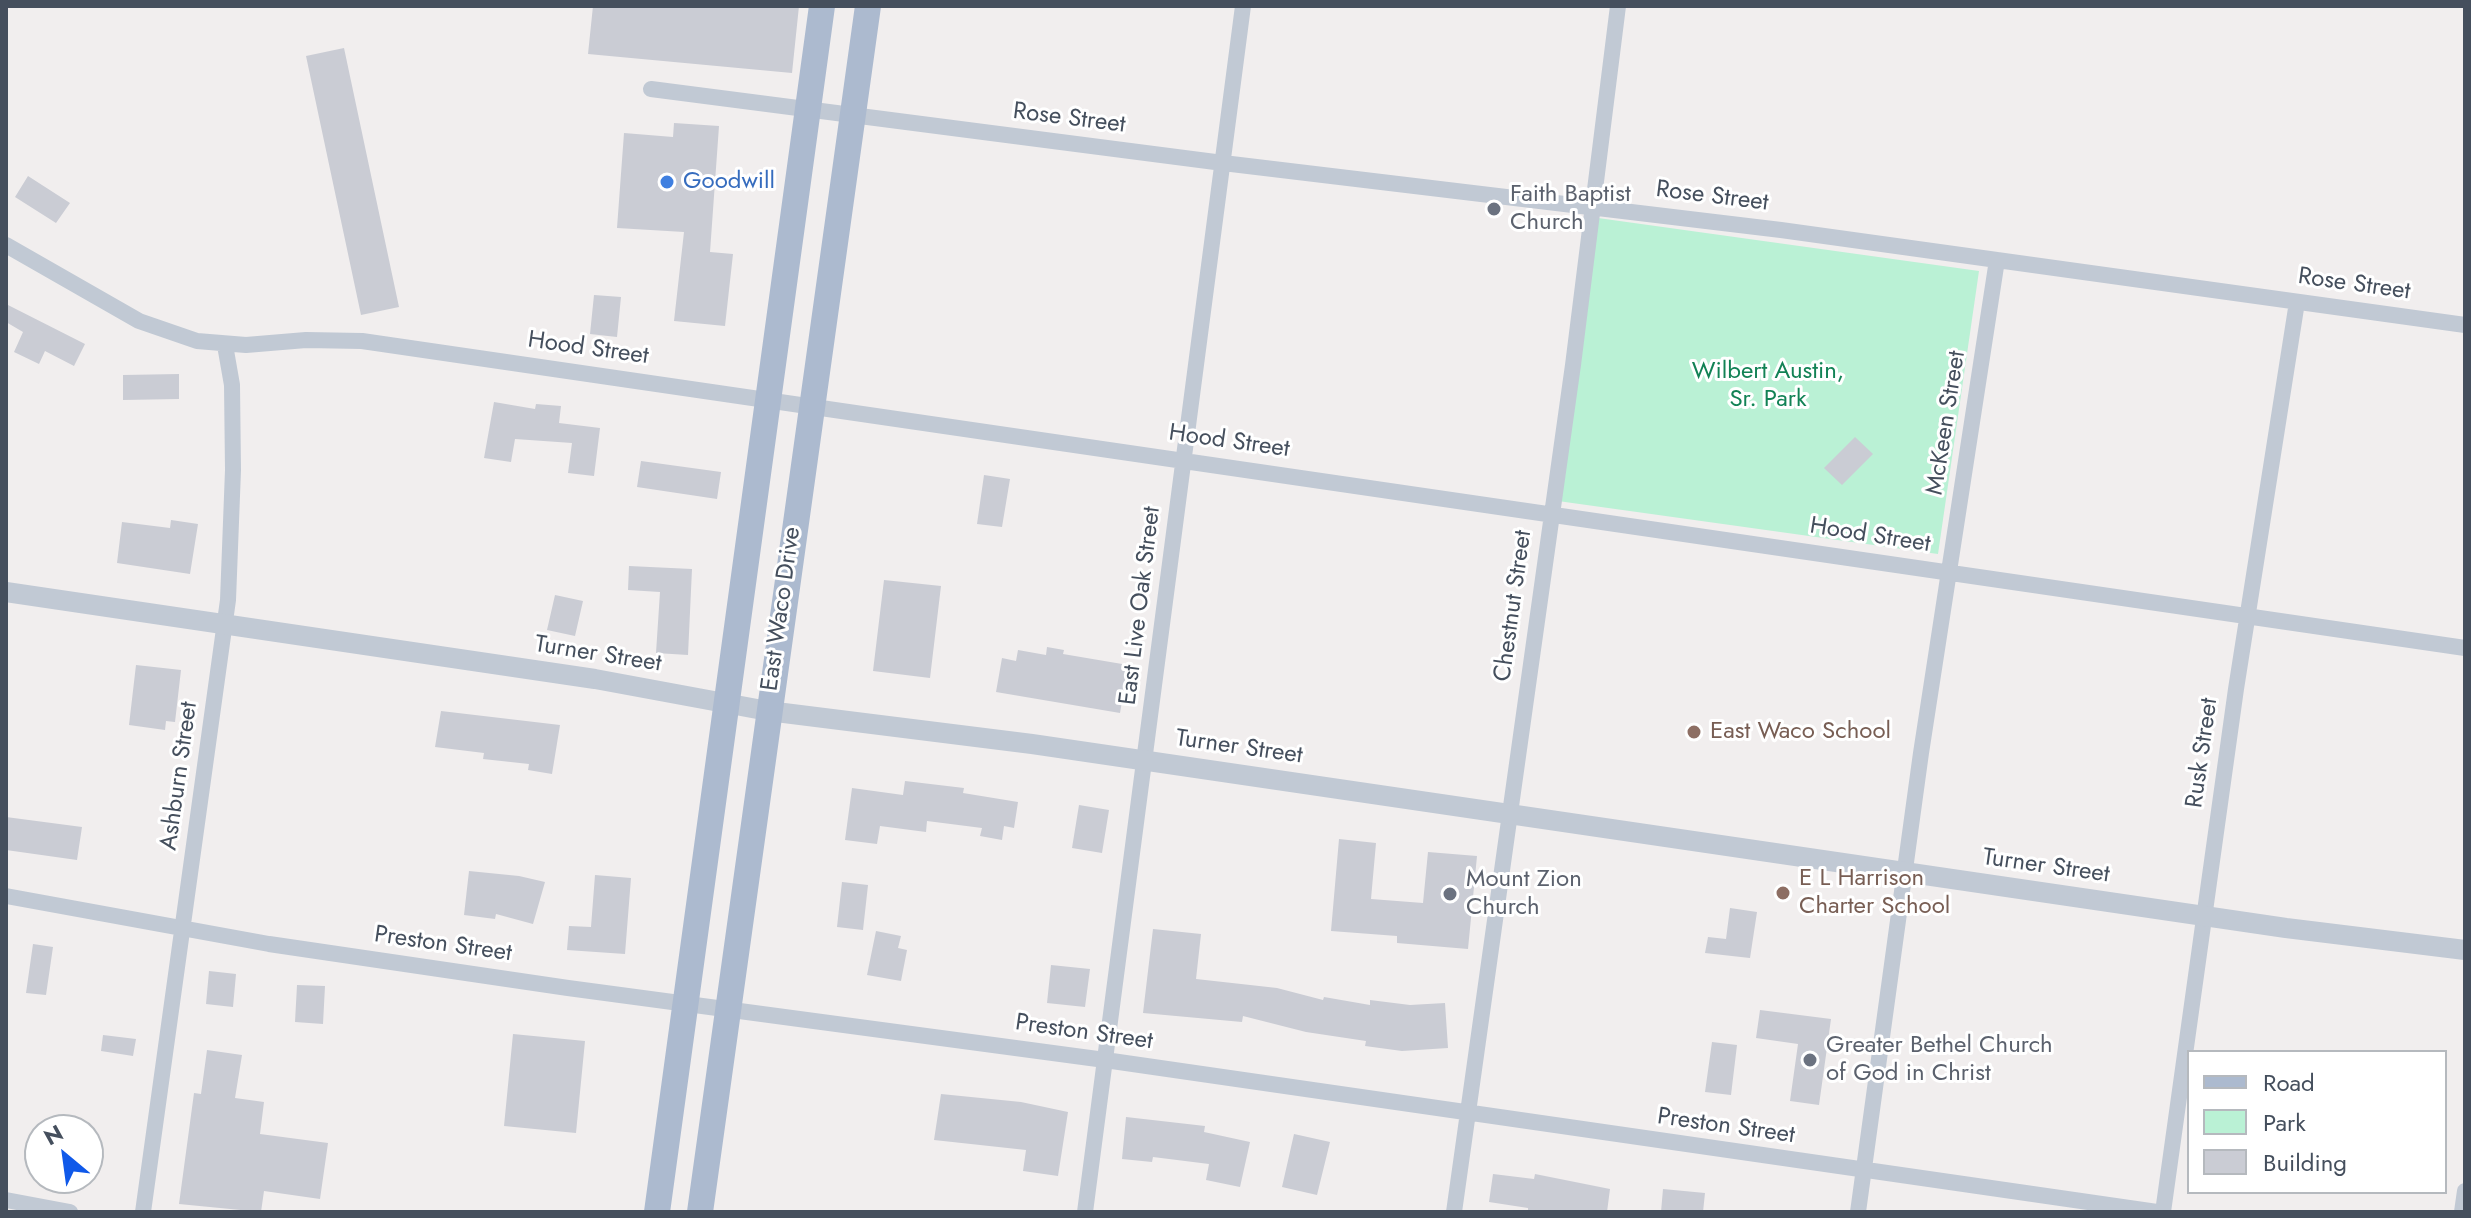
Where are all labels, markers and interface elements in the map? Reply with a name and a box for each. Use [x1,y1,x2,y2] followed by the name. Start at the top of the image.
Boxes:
[1011,98,1127,140] street label: Rose Street
[683,168,775,196] place label: Goodwill
[658,173,676,191] marker: Goodwill
[1654,176,1770,218] street label: Rose Street
[1510,181,1631,237] place label: Faith Baptist Church
[1485,200,1503,218] marker: Faith Baptist Church
[2296,263,2412,307] street label: Rose Street
[526,326,650,372] street label: Hood Street
[1921,349,1973,497] street label: McKeen Street
[1692,358,1844,414] park label: Wilbert Austin, Sr. Park
[1167,419,1291,465] street label: Hood Street
[1115,505,1167,707] street label: East Live Oak Street
[1808,512,1932,560] street label: Hood Street
[756,525,808,693] street label: East Waco Drive
[1489,529,1539,683] street label: Chestnut Street
[533,631,663,679] street label: Turner Street
[2181,696,2225,810] street label: Rusk Street
[155,700,205,852] street label: Ashburn Street
[1710,718,1891,746] place label: East Waco School
[1685,723,1703,741] marker: East Waco School
[1174,725,1304,771] street label: Turner Street
[1981,844,2111,890] street label: Turner Street
[1799,865,1950,921] place label: E L Harrison Charter School
[1466,866,1582,922] place label: Mount Zion Church
[1774,884,1792,902] marker: E L Harrison Charter School
[1441,885,1459,903] marker: Mount Zion Church
[372,921,514,969] street label: Preston Street
[1013,1009,1155,1057] street label: Preston Street
[1826,1032,2053,1088] place label: Greater Bethel Church of God in Christ
[2187,1050,2447,1194] legend
[1801,1051,1819,1069] marker: Greater Bethel Church of God in Christ
[2263,1065,2315,1100] text: Road
[1655,1103,1797,1151] street label: Preston Street
[2263,1105,2306,1140] text: Park
[24,1114,104,1194] north arrow
[38,1117,69,1153] text: N
[2263,1145,2347,1180] text: Building

